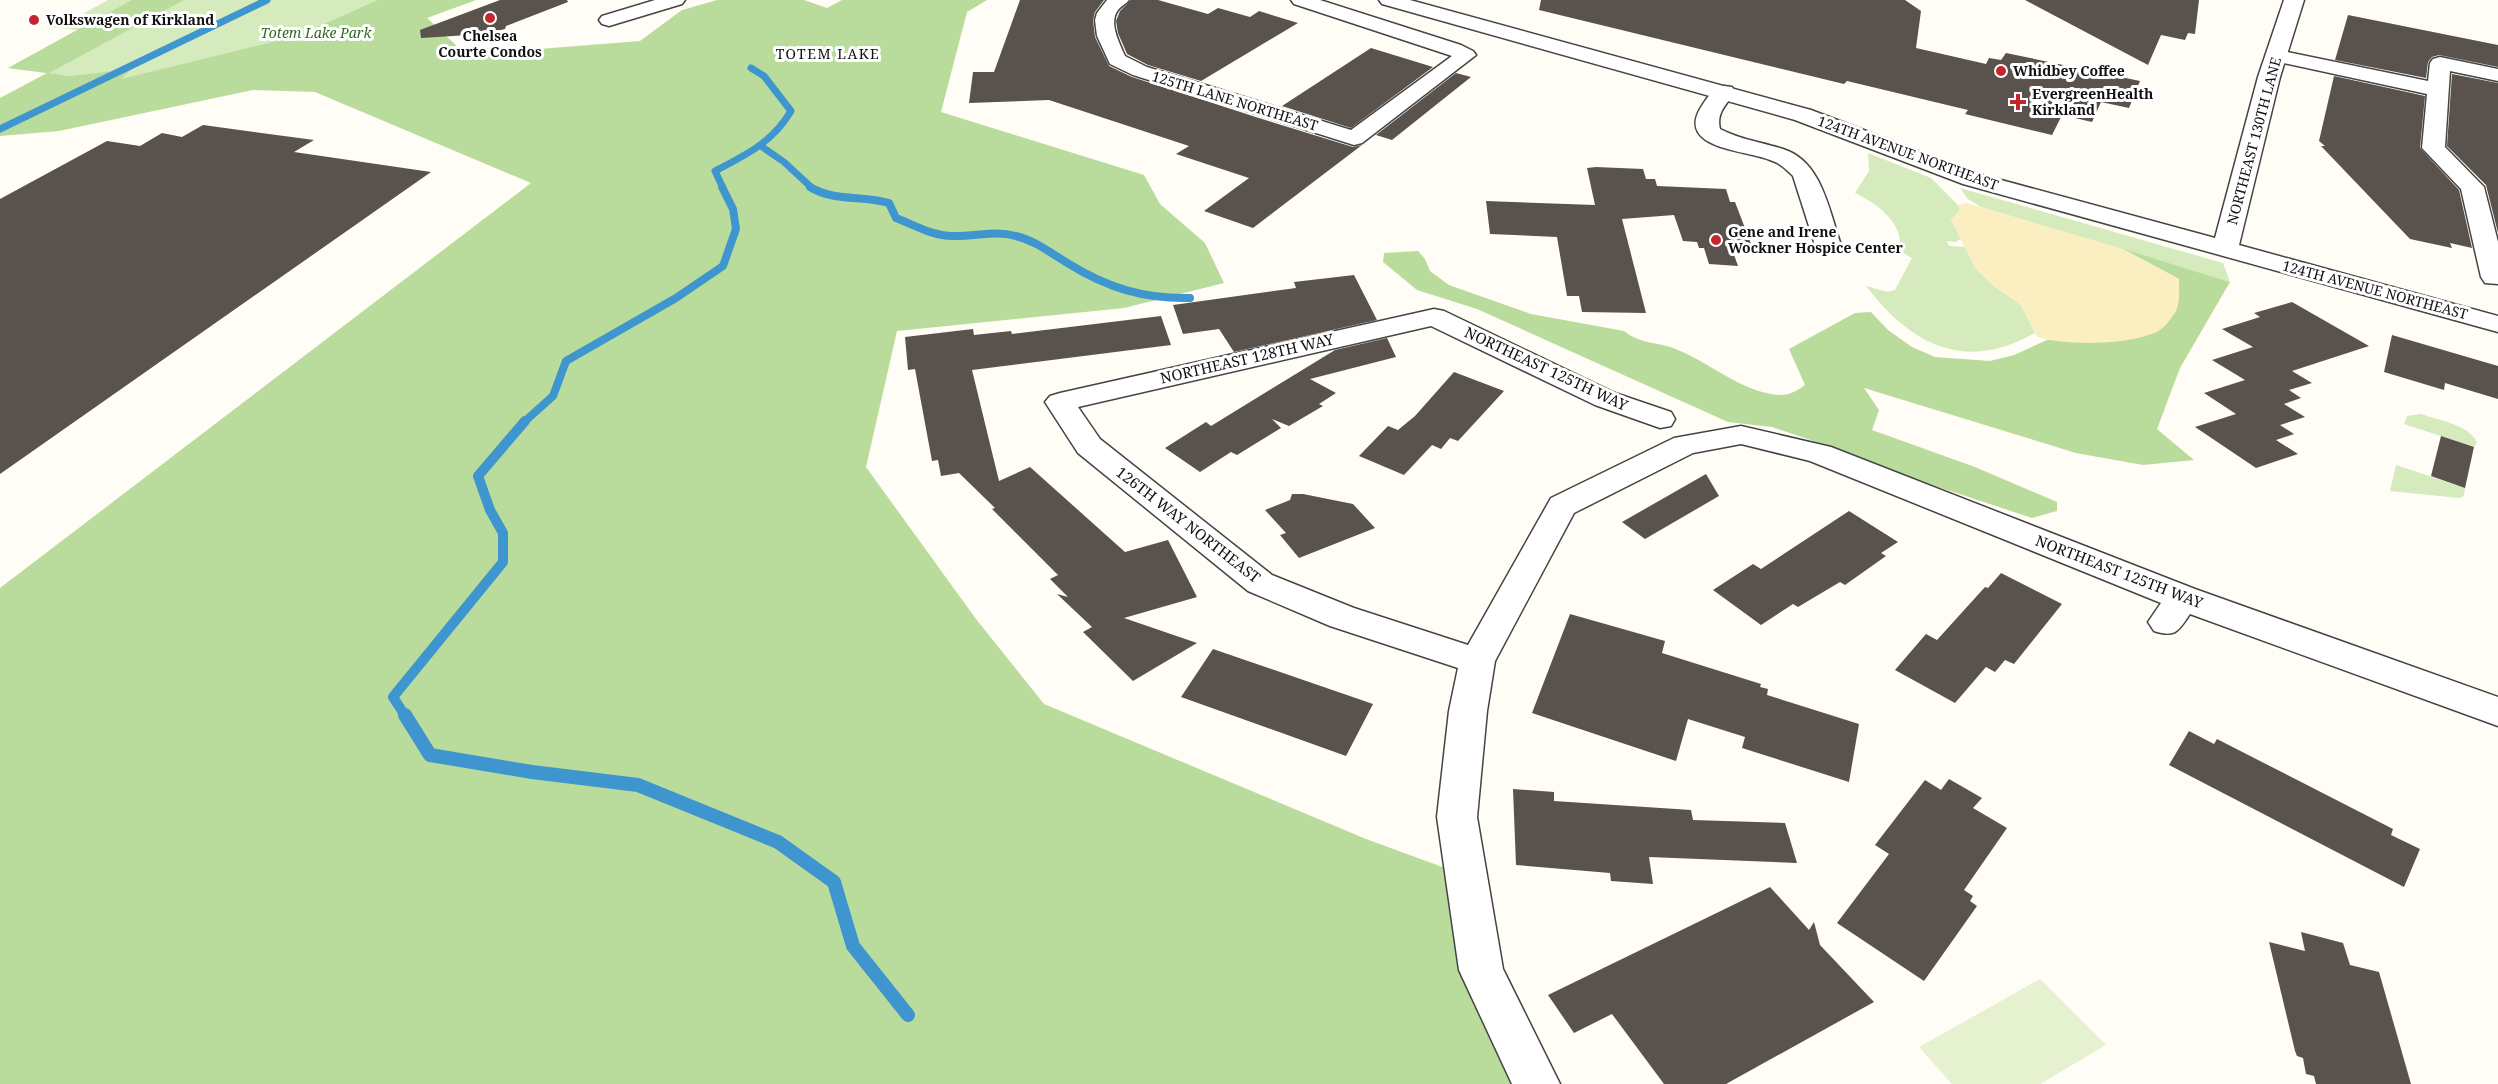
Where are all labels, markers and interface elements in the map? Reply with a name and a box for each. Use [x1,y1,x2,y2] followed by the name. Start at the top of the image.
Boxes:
[46,10,214,29] place label: Volkswagen of Kirkland
[483,11,497,25] marker: Chelsea Courte Condos
[27,13,41,27] marker: Volkswagen of Kirkland
[261,23,372,42] park label: Totem Lake Park
[438,26,542,61] place label: Chelsea Courte Condos
[776,44,880,63] district label: TOTEM LAKE
[2222,55,2285,227] street label: NORTHEAST 130TH LANE
[2013,61,2125,80] place label: Whidbey Coffee
[1994,64,2008,78] marker: Whidbey Coffee
[1150,66,1321,135] street label: 125TH LANE NORTHEAST
[2032,84,2153,119] place label: EvergreenHealth Kirkland
[2009,93,2027,111] marker: EvergreenHealth Kirkland
[1815,111,2002,194] street label: 124TH AVENUE NORTHEAST
[1728,222,1903,257] place label: Gene and Irene Wockner Hospice Center
[1709,233,1723,247] marker: Gene and Irene Wockner Hospice Center
[2280,256,2470,324] street label: 124TH AVENUE NORTHEAST
[1462,321,1632,415] street label: NORTHEAST 125TH WAY
[1158,328,1336,388] street label: NORTHEAST 128TH WAY
[1112,462,1265,587] street label: 126TH WAY NORTHEAST
[2033,530,2207,612] street label: NORTHEAST 125TH WAY

